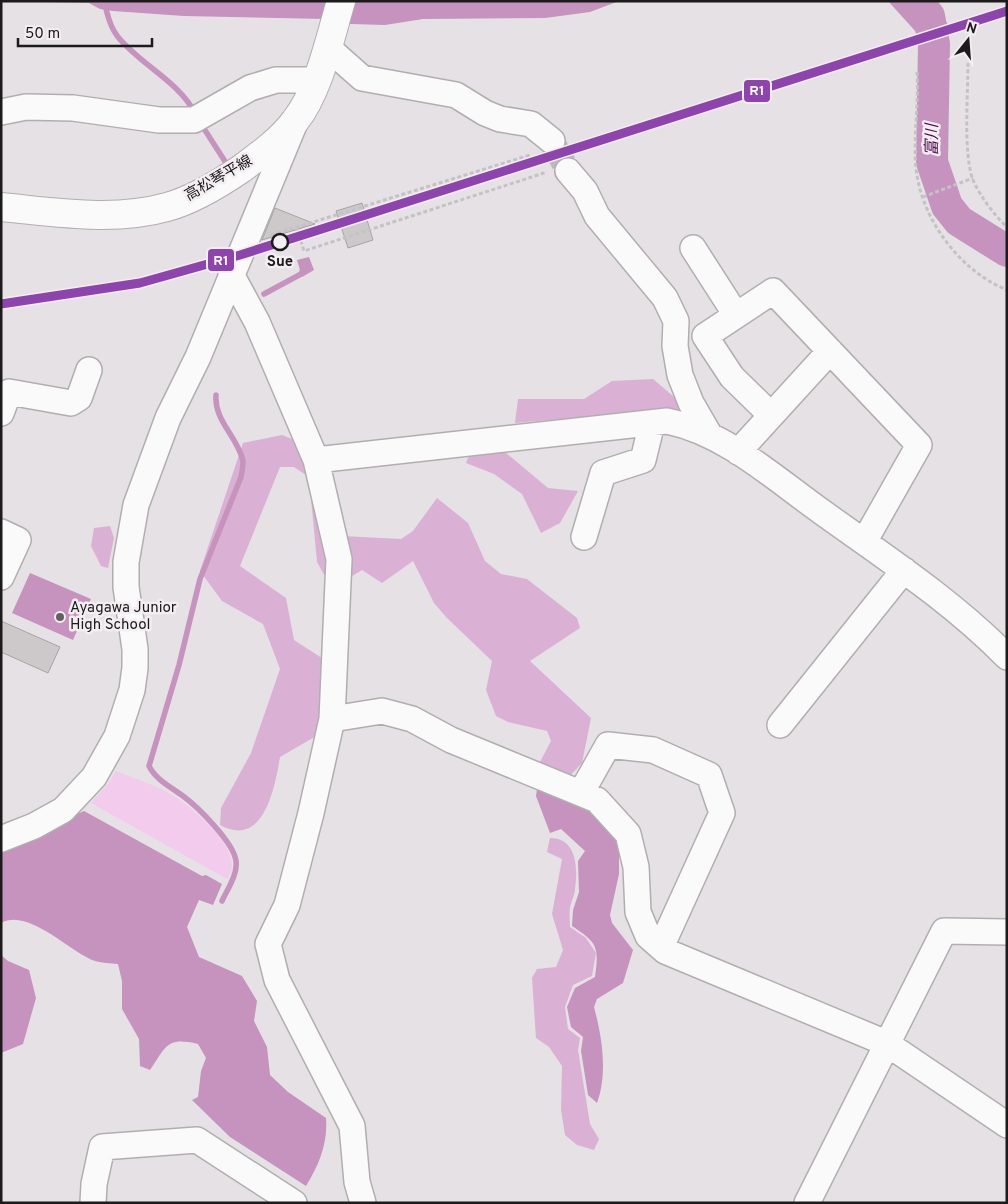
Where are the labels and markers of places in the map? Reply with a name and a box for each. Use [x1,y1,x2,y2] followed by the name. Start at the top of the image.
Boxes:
[271,233,289,251] marker: Sue
[267,253,293,272] place label: Sue
[70,599,177,635] place label: Ayagawa Junior High School
[54,611,66,623] marker: Ayagawa Junior High School

